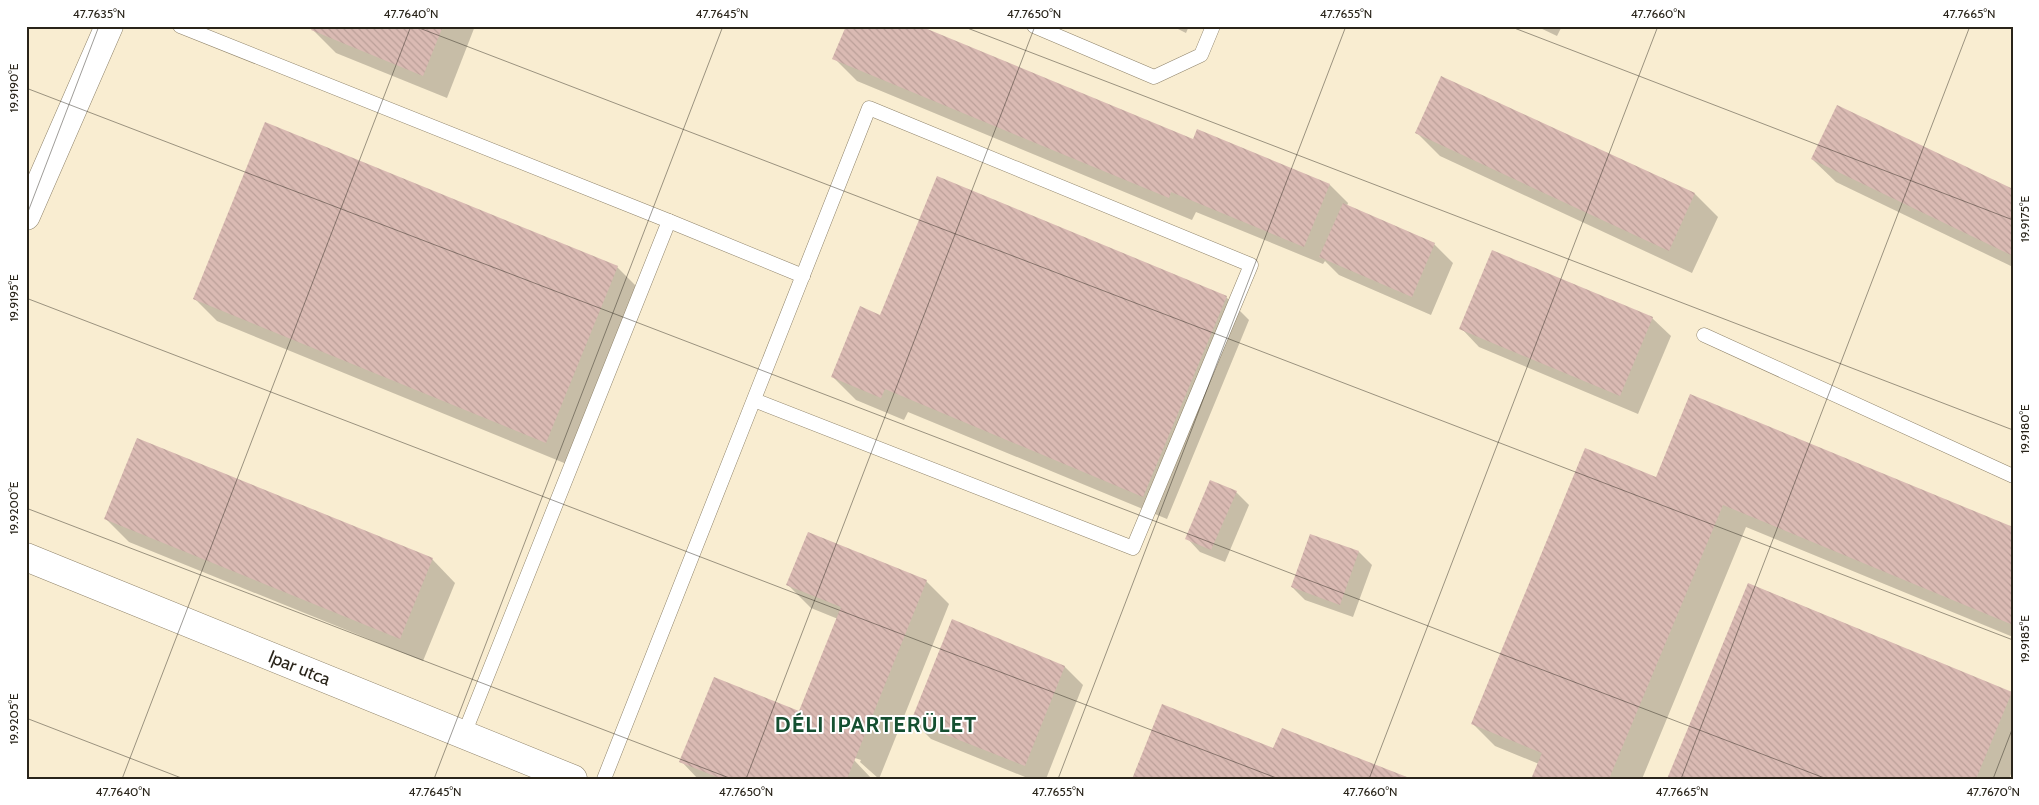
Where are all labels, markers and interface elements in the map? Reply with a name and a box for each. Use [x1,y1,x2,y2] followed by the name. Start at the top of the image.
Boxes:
[73,6,125,21] text: 47.7635°N
[384,6,438,21] text: 47.7640°N
[696,6,748,21] text: 47.7645°N
[1007,6,1061,21] text: 47.7650°N
[1320,6,1372,21] text: 47.7655°N
[1631,6,1685,21] text: 47.7660°N
[1943,6,1995,21] text: 47.7665°N
[6,63,21,113] text: 19.9190°E
[2017,195,2032,242] text: 19.9175°E
[6,274,21,322] text: 19.9195°E
[2017,404,2032,454] text: 19.9180°E
[6,481,21,534] text: 19.9200°E
[2017,615,2032,663] text: 19.9185°E
[265,645,334,691] street label: Ipar utca
[6,693,21,745] text: 19.9205°E
[775,711,977,738] district label: DÉLI IPARTERÜLET
[96,784,150,799] text: 47.7640°N
[409,784,461,799] text: 47.7645°N
[719,784,773,799] text: 47.7650°N
[1032,784,1084,799] text: 47.7655°N
[1343,784,1397,799] text: 47.7660°N
[1656,784,1708,799] text: 47.7665°N
[1966,784,2020,799] text: 47.7670°N

